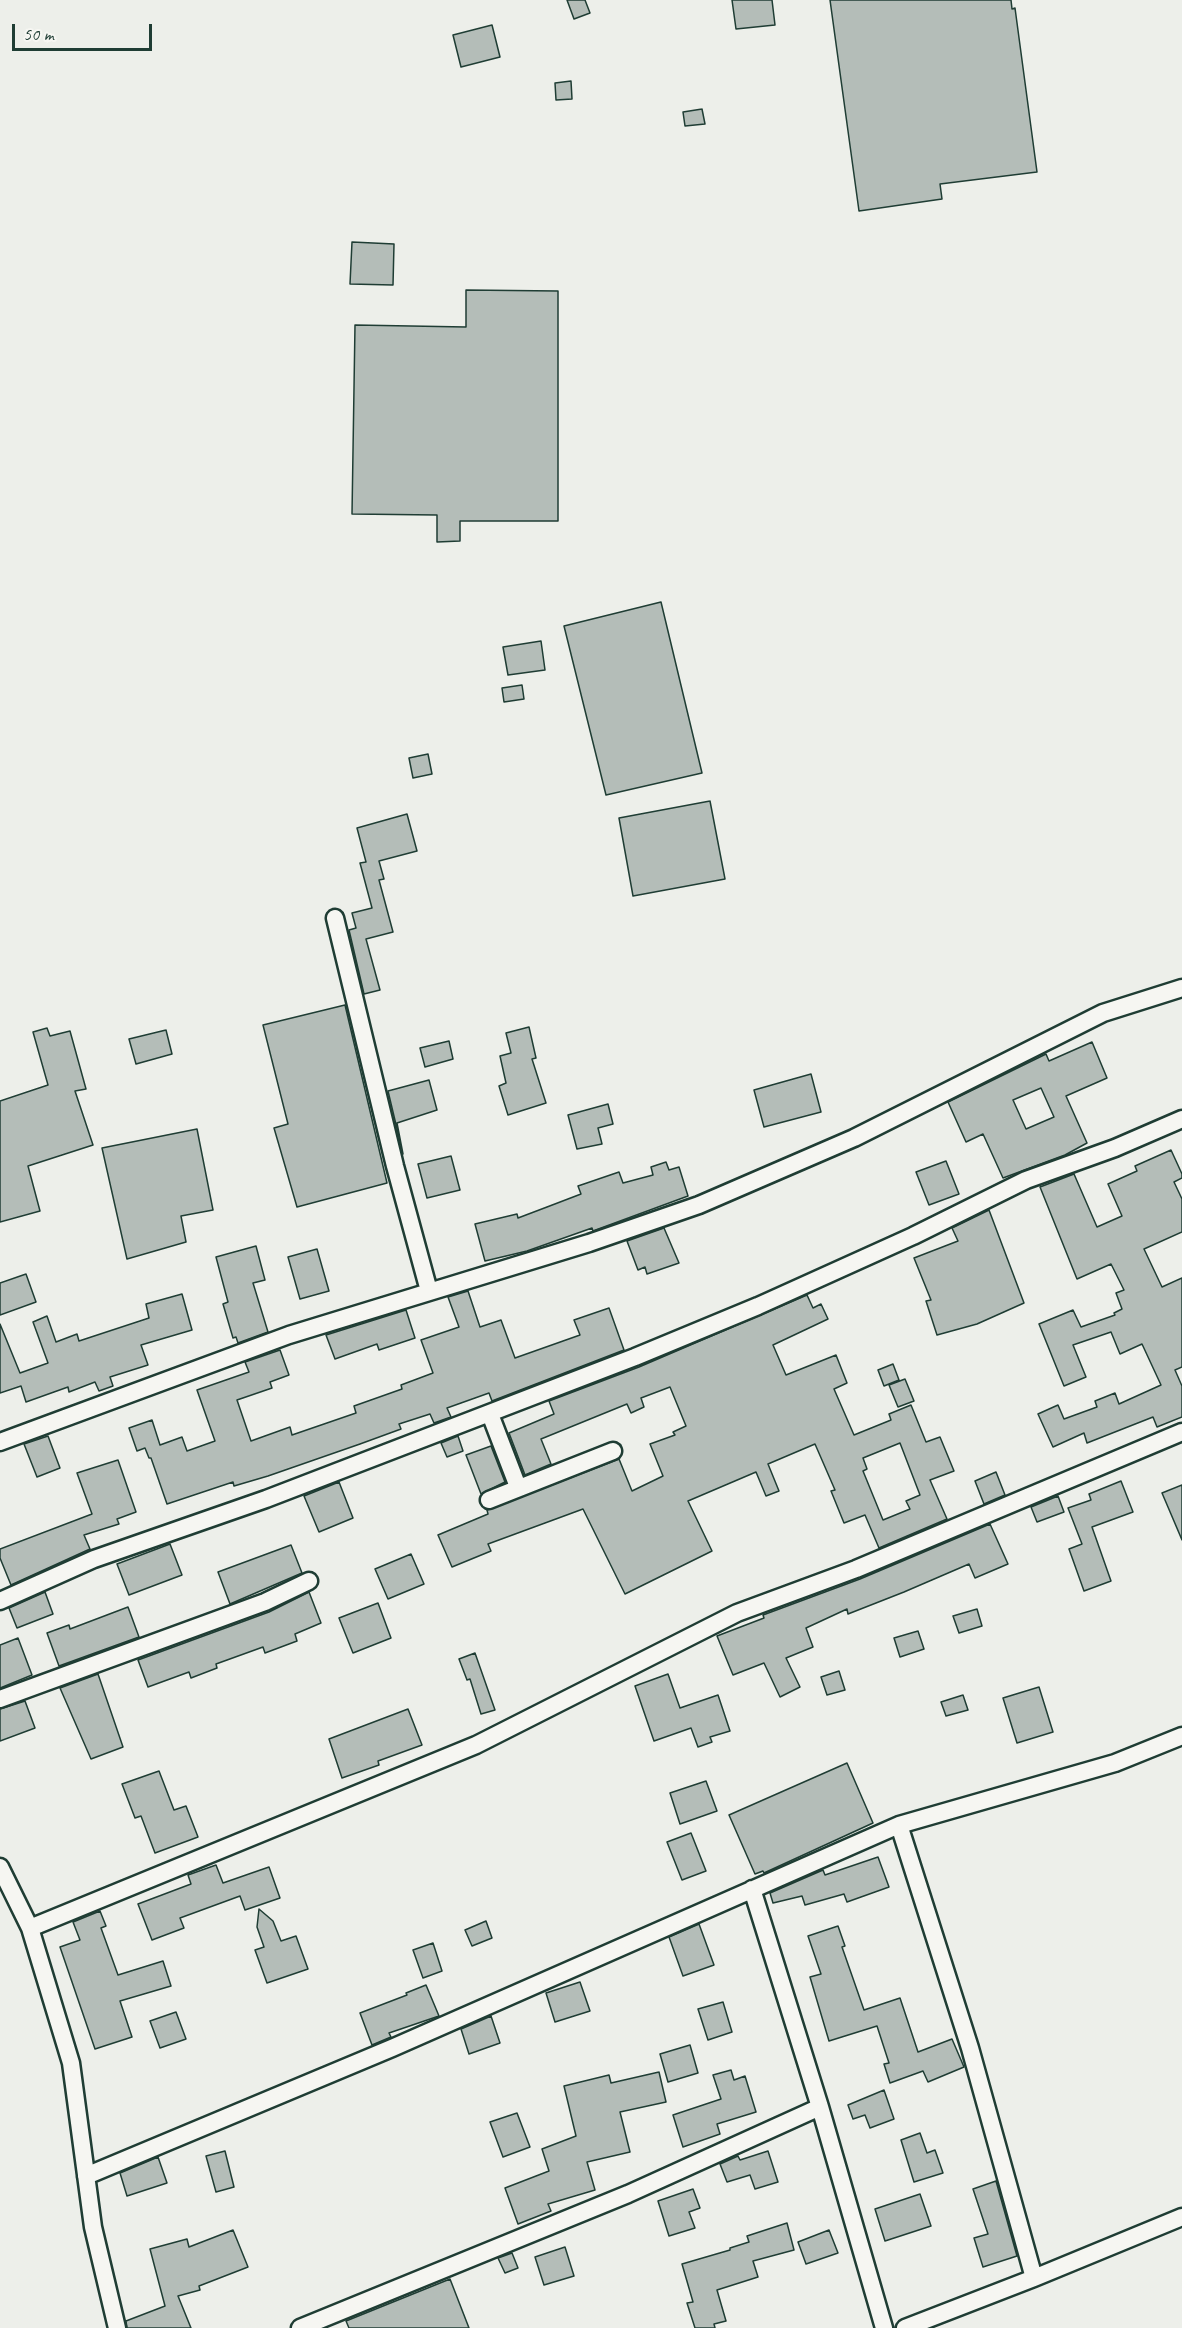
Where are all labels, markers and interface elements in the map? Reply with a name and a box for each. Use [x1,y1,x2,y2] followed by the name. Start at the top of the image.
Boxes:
[15,12,154,50] scale bar
[23,23,54,45] text: 50 m

